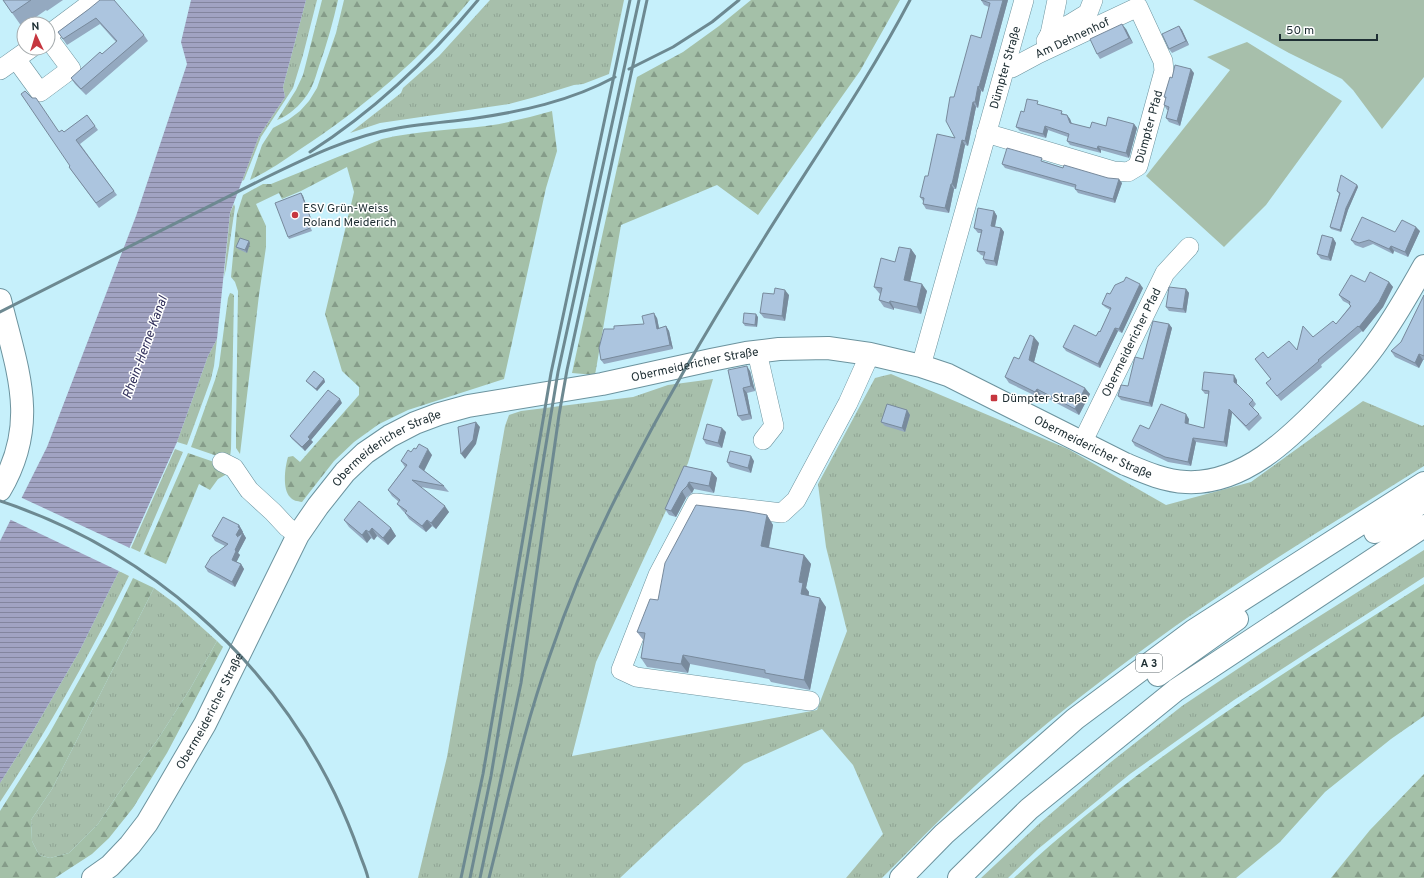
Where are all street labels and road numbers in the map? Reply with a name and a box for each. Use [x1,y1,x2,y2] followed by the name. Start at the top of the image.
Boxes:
[1033,15,1112,63] street label: Am Dehnenhof
[987,25,1025,111] street label: Dümpter Straße
[1132,89,1167,165] street label: Dümpter Pfad
[1099,286,1165,400] street label: Obermeidericher Pfad
[630,345,759,386] street label: Obermeidericher Straße
[329,407,444,491] street label: Obermeidericher Straße
[1031,412,1154,483] street label: Obermeidericher Straße
[173,650,248,773] street label: Obermeidericher Straße
[1136,654,1162,672] road number: A 3

